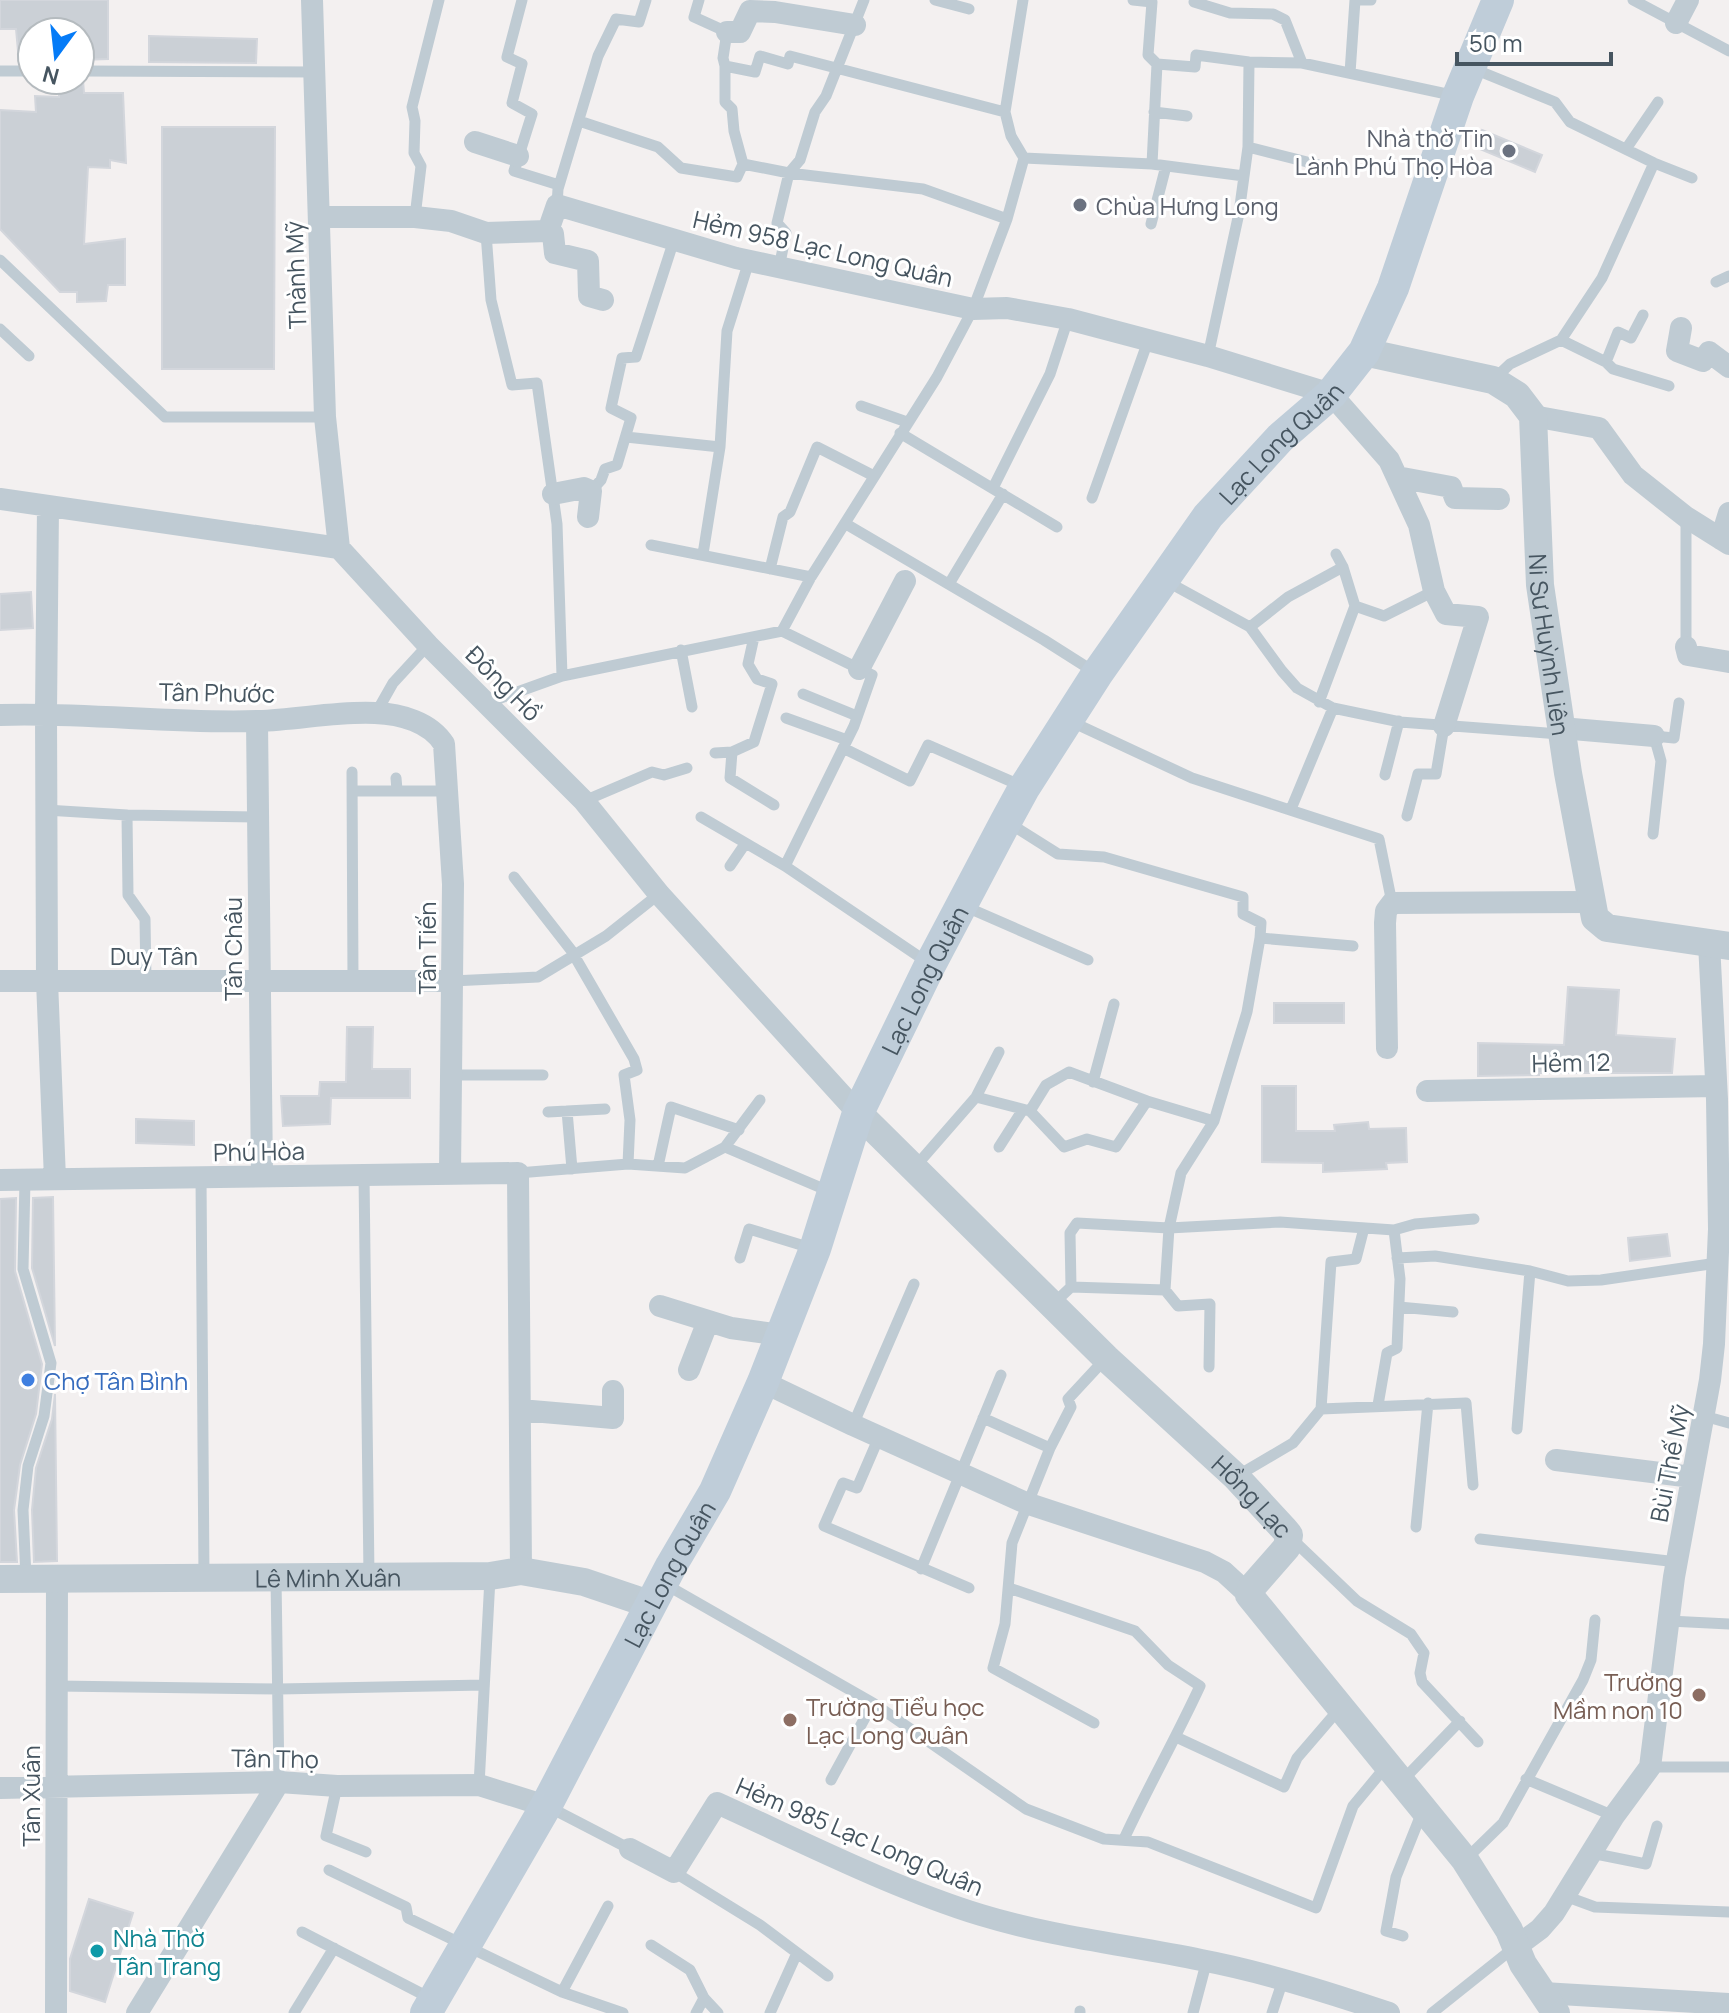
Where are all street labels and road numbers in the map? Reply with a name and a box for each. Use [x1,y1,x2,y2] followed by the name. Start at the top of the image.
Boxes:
[690,202,956,294] street label: Hẻm 958 Lạc Long Quân
[277,220,313,330] street label: Thành Mỹ
[1211,375,1351,511] street label: Lạc Long Quân
[1522,553,1579,738] street label: Ni Sư Huỳnh Liên
[459,638,549,728] street label: Đông Hồ
[159,674,275,710] street label: Tân Phước
[216,897,249,1001] street label: Tân Châu
[873,899,975,1060] street label: Lạc Long Quân
[410,902,443,994] street label: Tân Tiến
[110,939,198,972] street label: Duy Tân
[1531,1045,1611,1079] street label: Hẻm 12
[213,1134,305,1168] street label: Phú Hòa
[1641,1401,1697,1525] street label: Bùi Thế Mỹ
[1205,1447,1300,1544] street label: Hồng Lạc
[615,1494,722,1653] street label: Lạc Long Quân
[255,1560,401,1594] street label: Lê Minh Xuân
[231,1741,319,1775] street label: Tân Thọ
[14,1745,47,1847] street label: Tân Xuân
[731,1769,989,1903] street label: Hẻm 985 Lạc Long Quân

